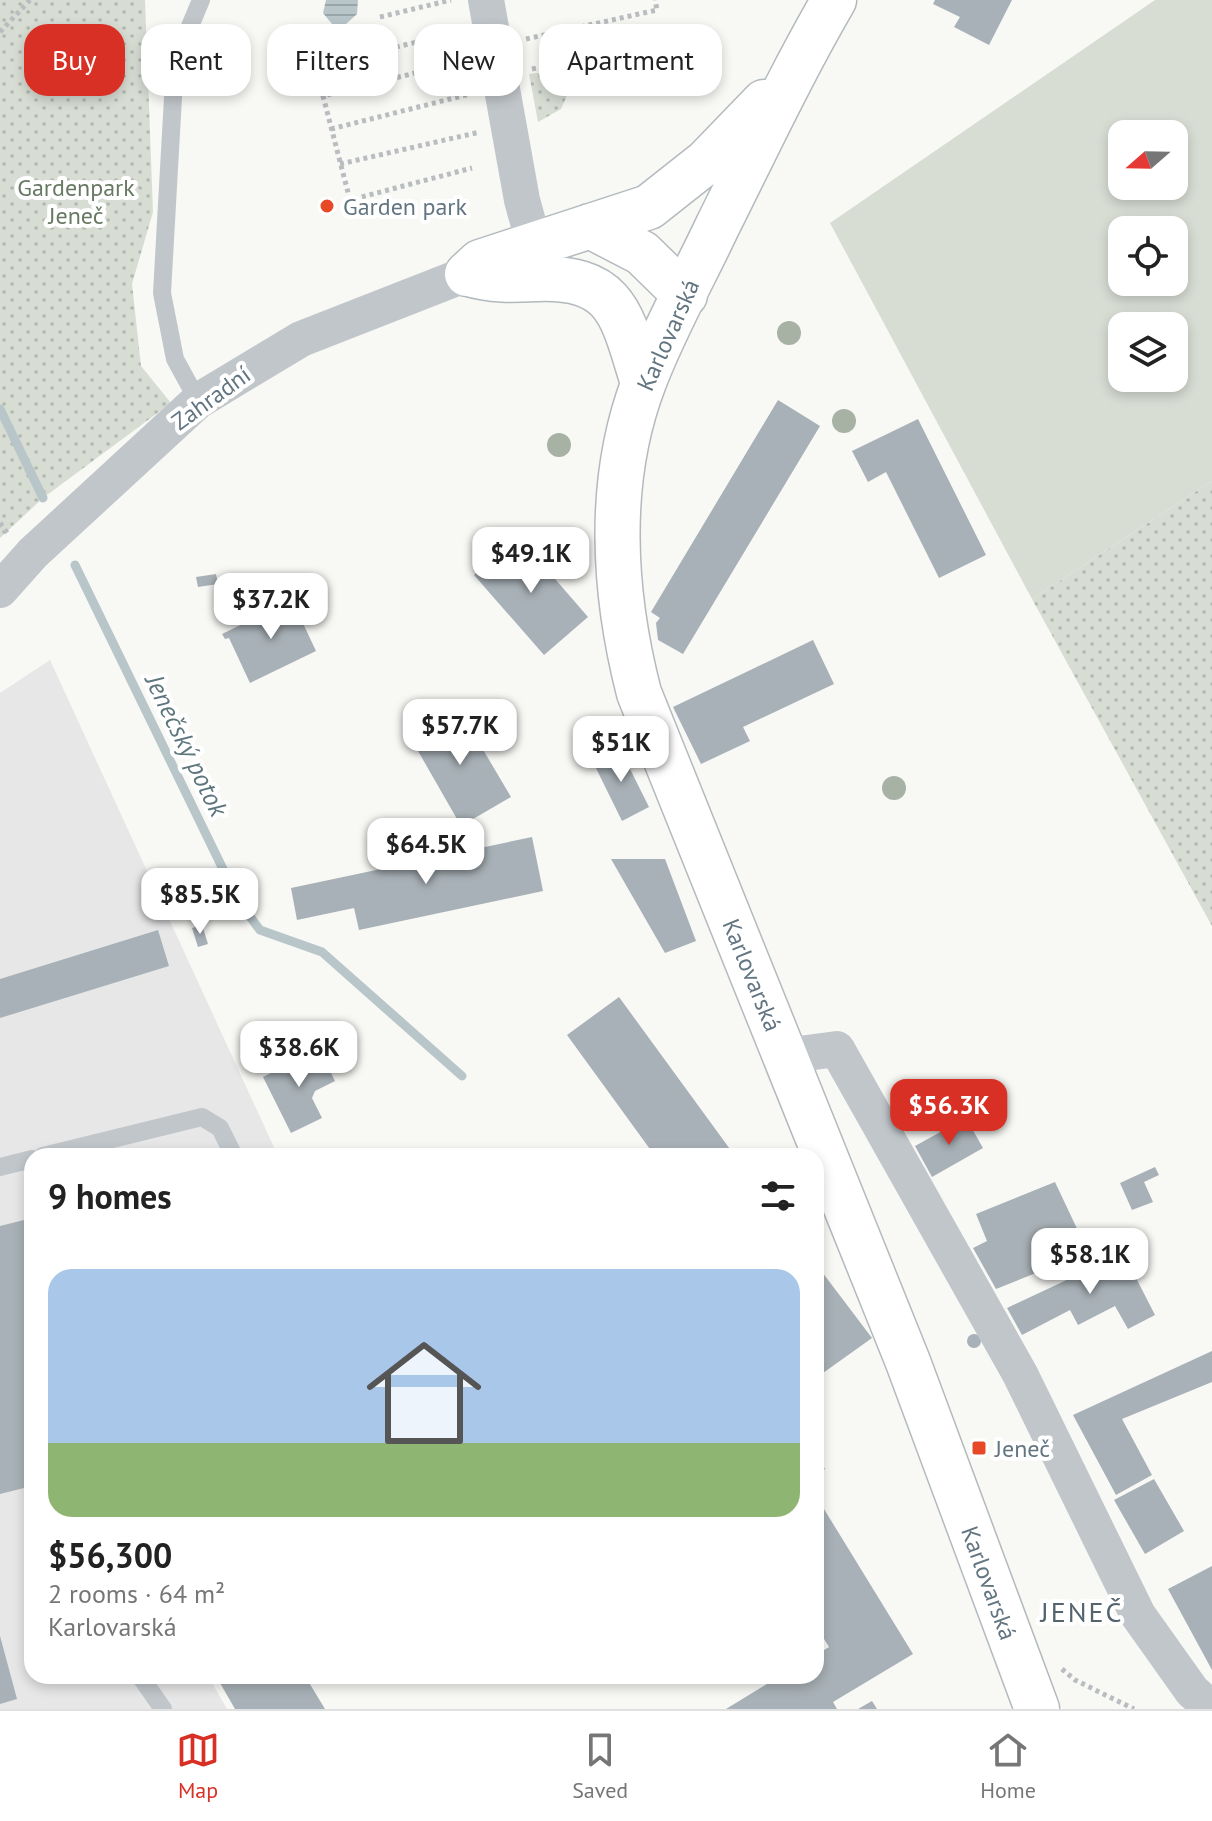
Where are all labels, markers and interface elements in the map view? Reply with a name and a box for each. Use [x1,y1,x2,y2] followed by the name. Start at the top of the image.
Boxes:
[24,24,125,96] chip: Buy
[141,24,251,96] chip: Rent
[267,24,398,96] chip: Filters
[414,24,523,96] chip: New
[539,24,722,96] chip: Apartment
[1108,120,1188,200] north arrow
[1108,120,1188,392] map controls
[17,172,135,231] park label: Gardenpark Jeneč
[343,191,467,222] place label: Garden park
[318,197,336,215] marker: Garden park
[1108,216,1188,296] button: locate
[630,274,706,396] street label: Karlovarská
[1108,312,1188,392] button: layers
[165,359,257,437] street label: Zahradní
[466,527,596,595] pin: $49.1K
[490,536,572,569] text: $49.1K
[206,573,336,641] pin: $37.2K
[232,582,310,615] text: $37.2K
[137,667,236,823] water label: Jenečský potok
[395,699,525,767] pin: $57.7K
[421,708,499,741] text: $57.7K
[574,716,668,784] pin: $51K
[591,725,651,758] text: $51K
[361,818,491,886] pin: $64.5K
[385,827,467,860] text: $64.5K
[135,868,265,936] pin: $85.5K
[159,877,241,910] text: $85.5K
[715,914,789,1036] street label: Karlovarská
[234,1021,364,1089] pin: $38.6K
[258,1030,340,1063] text: $38.6K
[884,1079,1014,1147] pin: $56.3K
[908,1088,990,1121] text: $56.3K
[48,1174,172,1218] text: 9 homes
[756,1174,800,1218] icon: filters
[1025,1228,1155,1296] pin: $58.1K
[1049,1237,1131,1270] text: $58.1K
[352,1321,496,1465] icon: home
[994,1433,1050,1464] place label: Jeneč
[970,1439,988,1457] marker: Jeneč
[954,1522,1024,1644] street label: Karlovarská
[48,1533,172,1577] text: $56,300
[48,1577,225,1610] text: 2 rooms · 64 m²
[1040,1593,1124,1630] district label: JENEČ
[48,1610,177,1643] text: Karlovarská
[176,1728,220,1804] tab: Map
[572,1728,628,1804] tab: Saved
[980,1728,1036,1804] tab: Home

